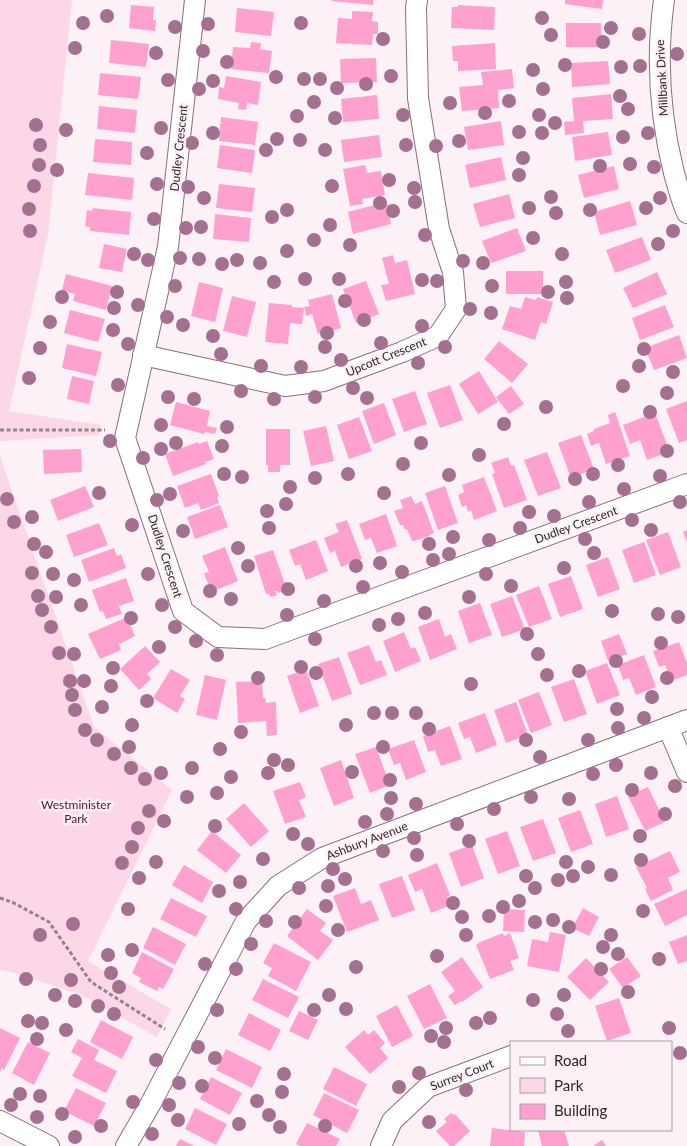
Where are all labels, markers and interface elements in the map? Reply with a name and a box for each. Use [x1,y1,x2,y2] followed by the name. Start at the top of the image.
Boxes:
[652,39,671,117] street label: Millbank Drive
[167,103,191,192] street label: Dudley Crescent
[343,333,429,379] street label: Upcott Crescent
[532,502,620,546] street label: Dudley Crescent
[145,512,186,600] street label: Dudley Crescent
[41,797,112,826] park label: Westminister Park
[324,818,410,863] street label: Ashbury Avenue
[510,1041,672,1131] legend
[554,1051,587,1069] text: Road
[428,1055,496,1094] street label: Surrey Court
[554,1076,584,1094] text: Park
[554,1101,607,1119] text: Building

